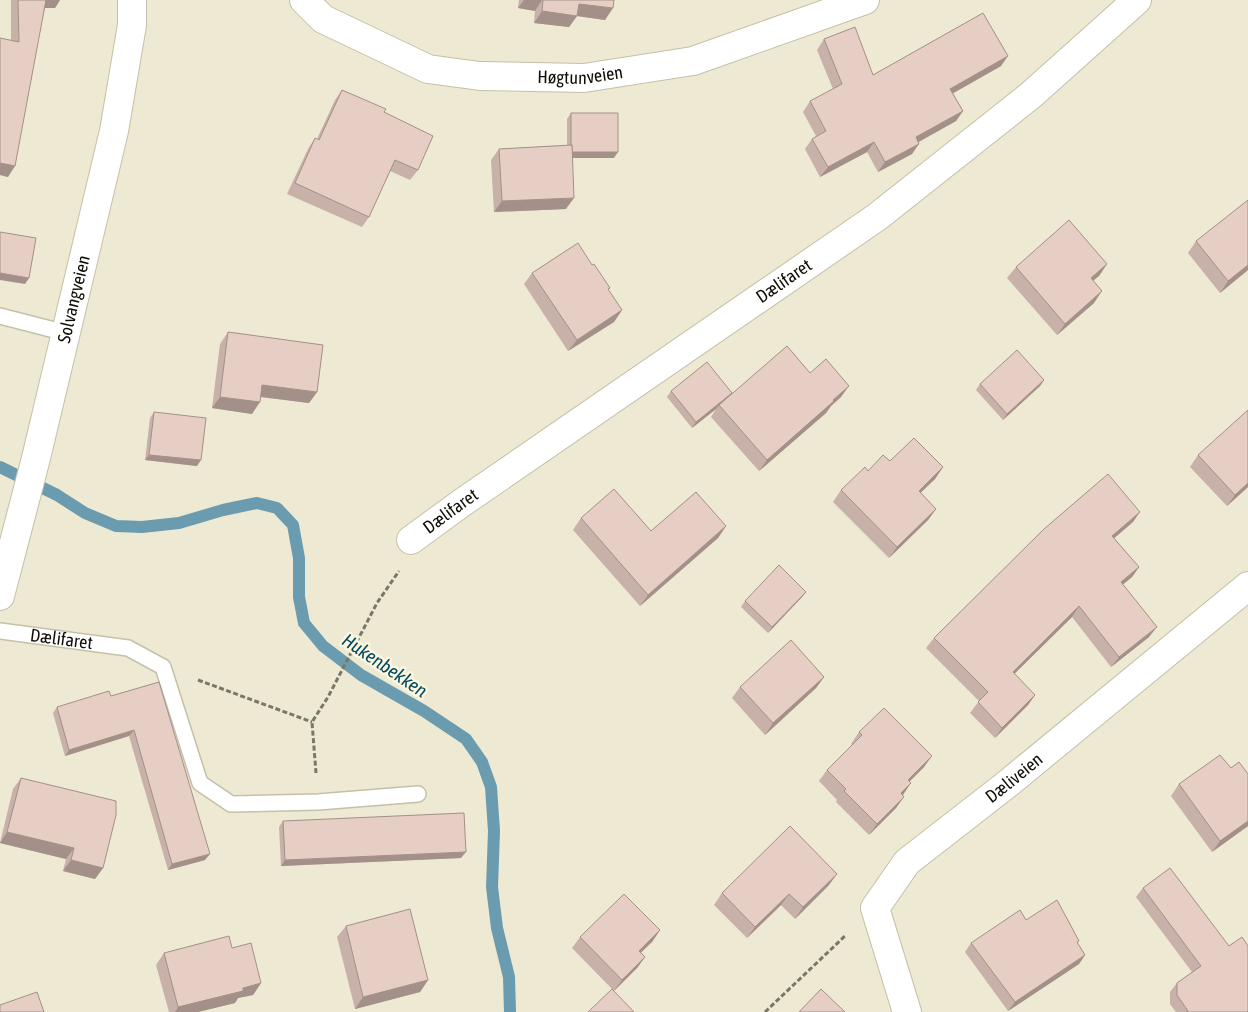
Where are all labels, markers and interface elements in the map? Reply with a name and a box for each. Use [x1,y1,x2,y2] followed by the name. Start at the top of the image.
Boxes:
[537,61,624,88] street label: Høgtunveien
[53,253,94,345] street label: Solvangveien
[752,254,815,307] street label: Dælifaret
[419,484,482,538] street label: Dælifaret
[29,624,94,653] street label: Dælifaret
[338,629,432,701] water label: Hukenbekken
[981,748,1047,807] street label: Dæliveien

